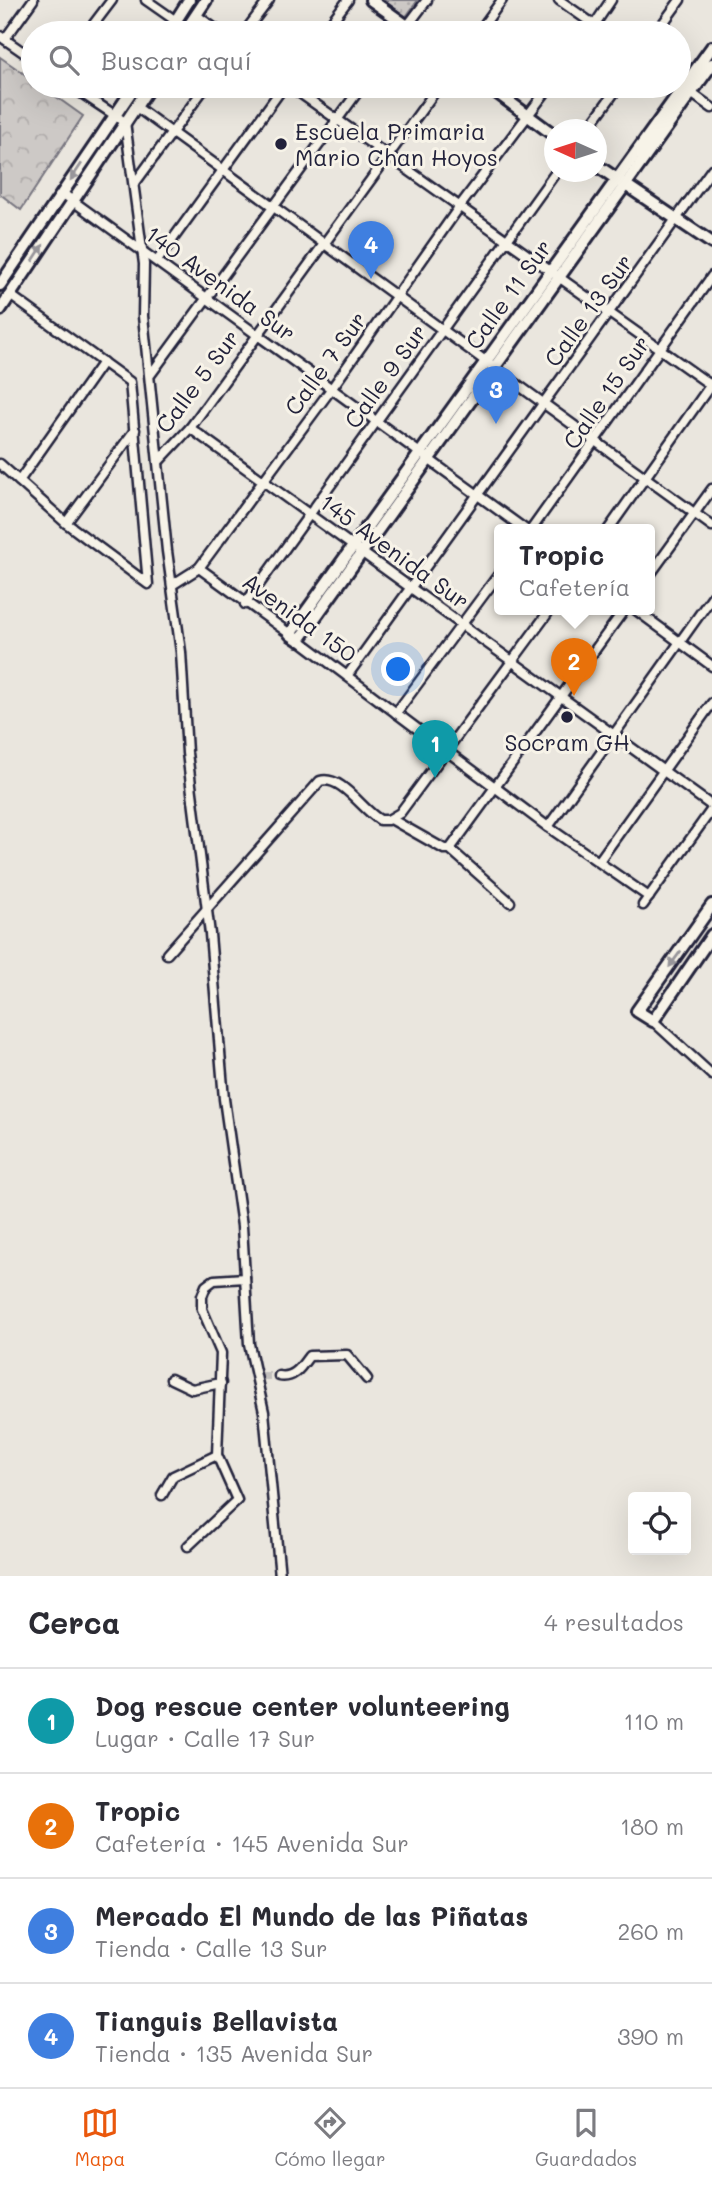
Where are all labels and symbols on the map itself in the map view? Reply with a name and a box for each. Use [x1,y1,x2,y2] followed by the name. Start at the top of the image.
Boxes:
[295,116,498,172] place label: Escuela Primaria Mario Chan Hoyos
[544,119,607,182] north arrow
[273,136,289,152] marker: Escuela Primaria Mario Chan Hoyos
[70,163,83,182] one-way arrow
[140,218,302,348] street label: 140 Avenida Sur
[348,221,394,279] pin: 4
[458,233,558,355] street label: Calle 11 Sur
[31,243,44,263] one-way arrow
[537,248,639,372] street label: Calle 13 Sur
[277,305,373,421] street label: Calle 7 Sur
[337,318,433,434] street label: Calle 9 Sur
[148,323,246,439] street label: Calle 5 Sur
[556,329,656,455] street label: Calle 15 Sur
[473,366,519,424] pin: 3
[314,487,476,615] street label: 145 Avenida Sur
[237,565,363,669] street label: Avenida 150
[551,638,597,696] pin: 2
[381,652,415,686] your location
[559,709,575,725] marker: Socram GH
[412,720,458,778] pin: 1
[504,727,630,757] place label: Socram GH
[668,950,682,968] one-way arrow

